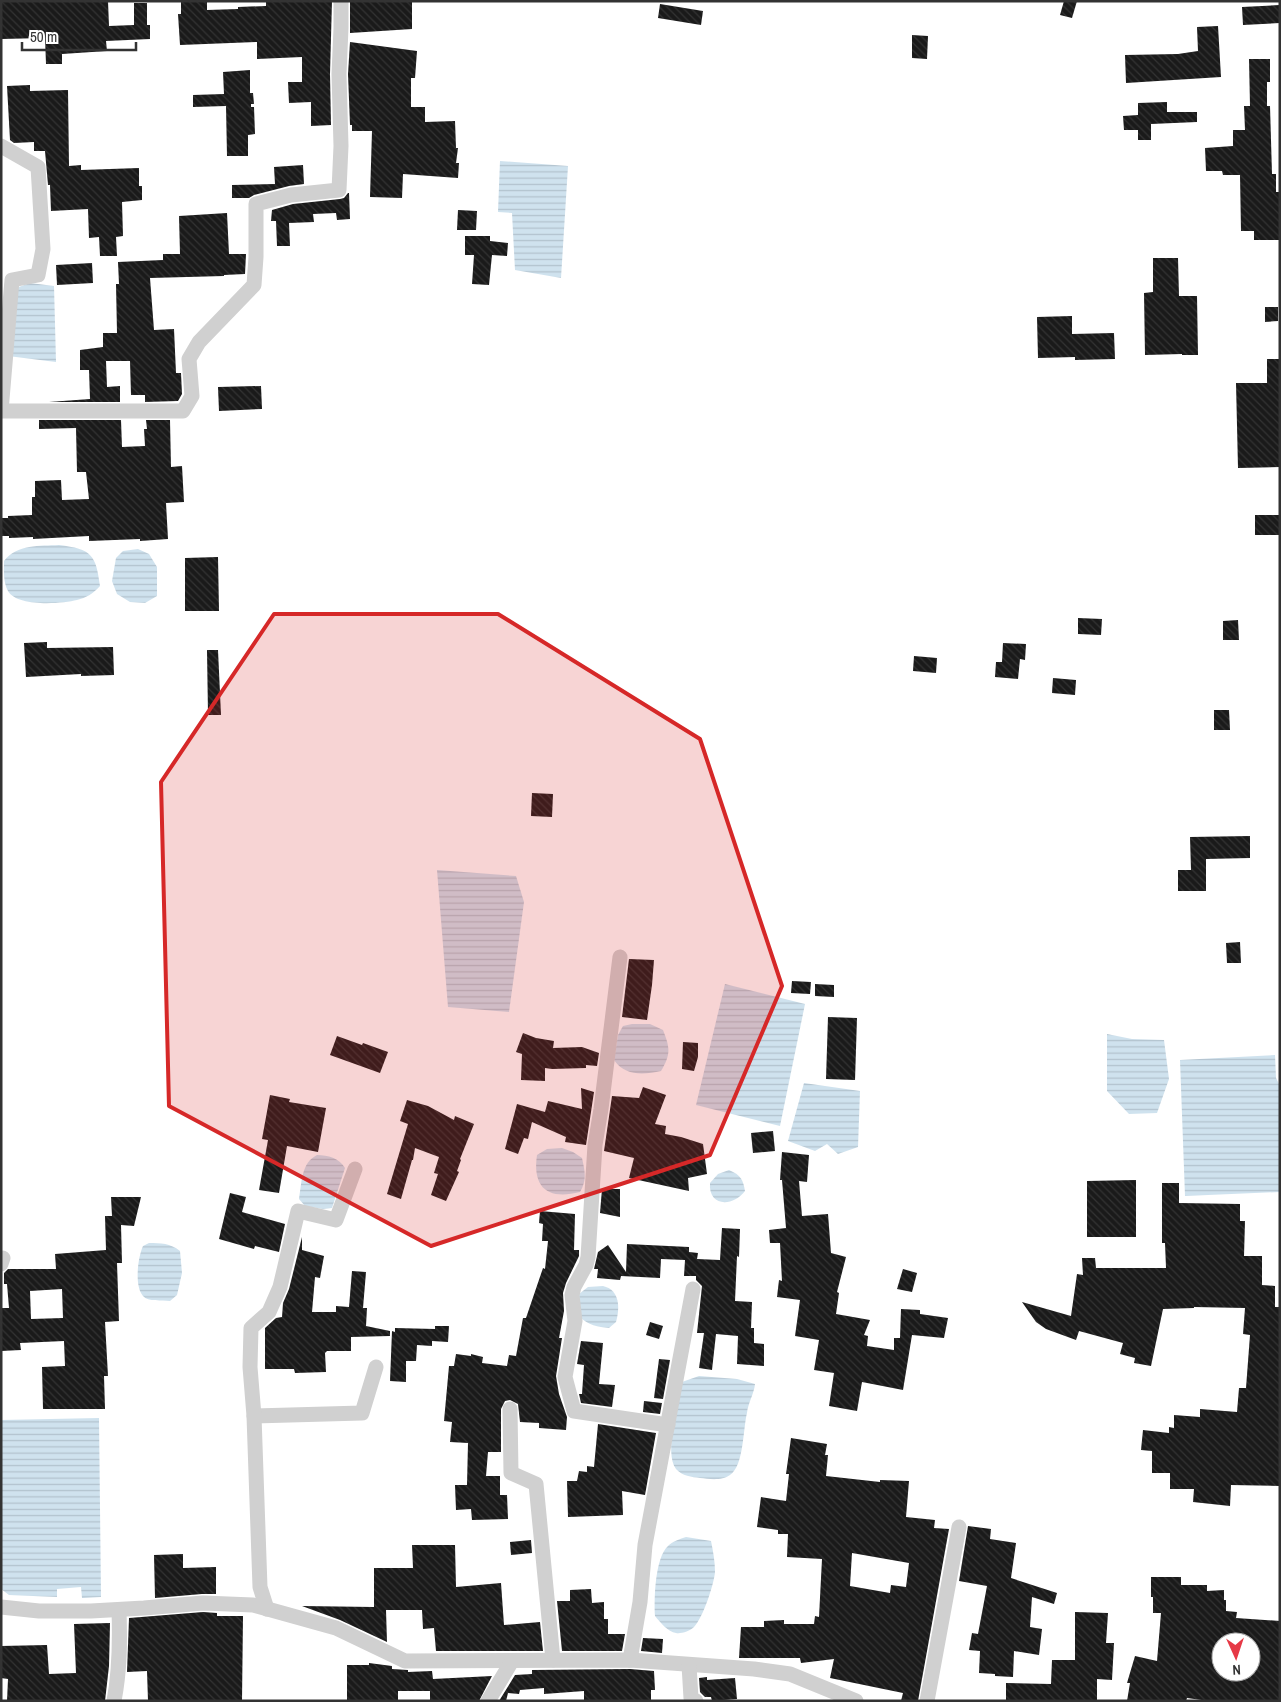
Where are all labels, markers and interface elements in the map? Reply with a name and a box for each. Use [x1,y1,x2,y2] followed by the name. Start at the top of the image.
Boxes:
[22,20,136,52] scale bar
[30,26,57,47] text: 50 m
[1211,1632,1261,1682] north arrow
[1232,1661,1241,1679] text: N

